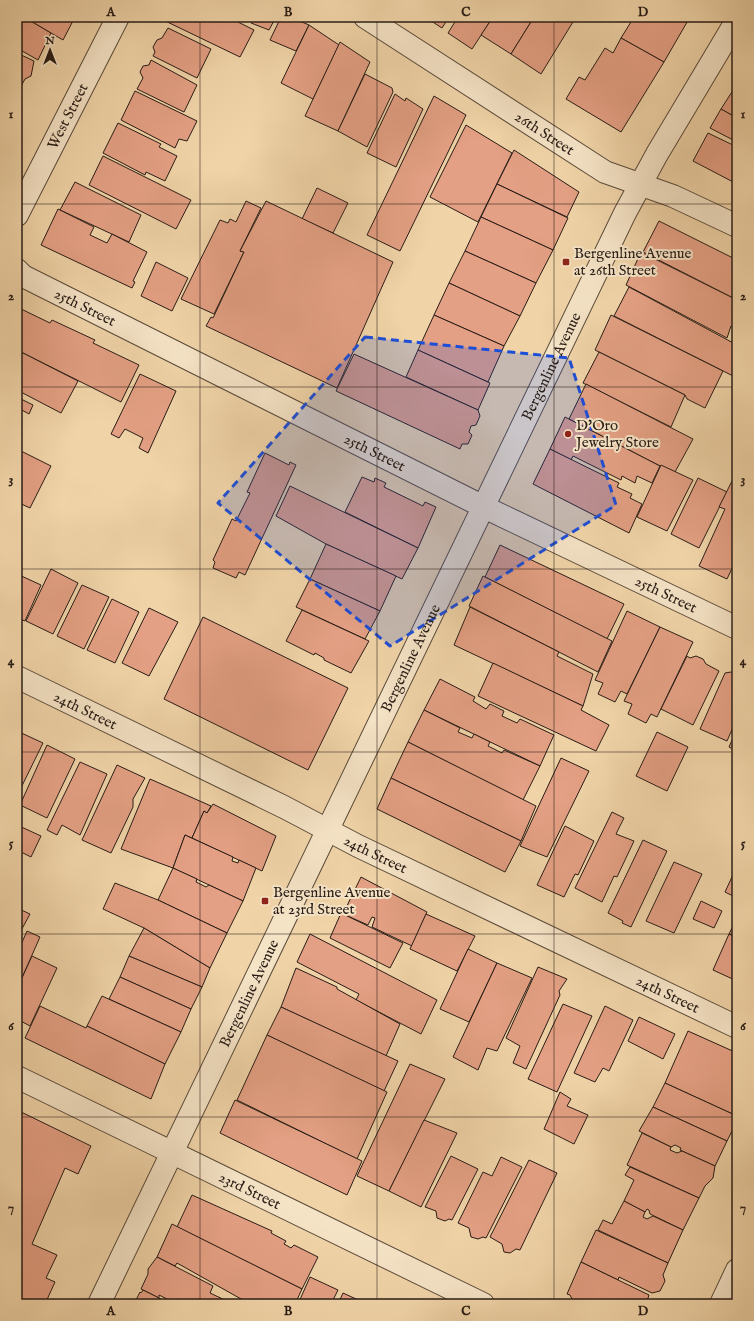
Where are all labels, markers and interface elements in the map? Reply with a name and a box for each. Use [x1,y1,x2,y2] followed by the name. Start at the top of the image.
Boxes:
[106,4,117,21] text: A
[284,4,293,21] text: B
[461,4,471,21] text: C
[638,4,649,21] text: D
[30,30,70,70] north arrow
[44,34,55,48] text: N
[43,80,93,153] street label: West Street
[9,106,14,123] text: 1
[741,106,746,123] text: 1
[511,107,578,160] street label: 26th Street
[574,244,692,280] place label: Bergenline Avenue at 26th Street
[561,257,571,267] marker: Bergenline Avenue at 26th Street
[51,284,119,331] street label: 25th Street
[8,288,14,305] text: 2
[740,288,746,305] text: 2
[517,309,586,424] street label: Bergenline Avenue
[574,416,659,452] place label: D'Oro Jewelry Store
[341,429,408,476] street label: 25th Street
[563,429,573,439] marker: D'Oro Jewelry Store
[9,471,14,488] text: 3
[741,471,746,488] text: 3
[632,572,700,617] street label: 25th Street
[377,601,445,715] street label: Bergenline Avenue
[8,653,15,670] text: 4
[740,653,747,670] text: 4
[50,687,120,734] street label: 24th Street
[340,831,410,878] street label: 24th Street
[9,835,14,852] text: 5
[741,835,746,852] text: 5
[273,883,391,919] place label: Bergenline Avenue at 23rd Street
[260,896,270,906] marker: Bergenline Avenue at 23rd Street
[215,936,283,1051] street label: Bergenline Avenue
[633,971,702,1018] street label: 24th Street
[8,1018,14,1035] text: 6
[740,1018,746,1035] text: 6
[215,1168,284,1214] street label: 23rd Street
[8,1200,14,1217] text: 7
[740,1200,746,1217] text: 7
[106,1303,117,1320] text: A
[284,1303,293,1320] text: B
[461,1303,471,1320] text: C
[638,1303,649,1320] text: D

